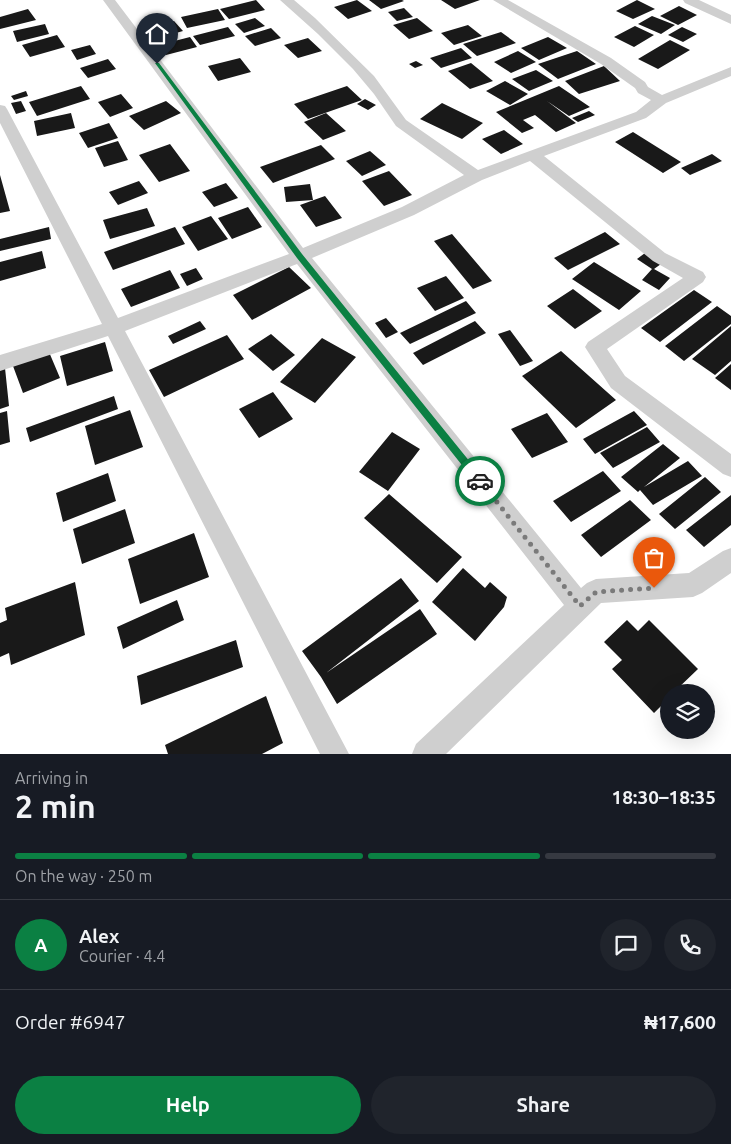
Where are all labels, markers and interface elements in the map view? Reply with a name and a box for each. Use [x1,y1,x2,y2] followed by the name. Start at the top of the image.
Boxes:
[136,13,178,64] pin
[143,20,171,48] icon: home
[455,456,505,506] courier
[466,467,494,495] icon: car
[633,537,675,588] pin
[640,544,668,572] icon: bag
[660,684,715,739] map controls
[660,684,715,739] button: layers
[15,769,88,787] text: Arriving in
[611,786,716,808] text: 18:30–18:35
[15,788,96,824] text: 2 min
[15,867,152,885] text: On the way · 250 m
[600,919,652,971] button: chat
[664,919,716,971] button: phone
[79,925,119,947] text: Alex
[34,934,48,956] text: A
[79,947,165,965] text: Courier · 4.4
[15,1011,125,1033] text: Order #6947
[644,1011,716,1033] text: ₦17,600
[15,1076,361,1134] button: Help
[371,1076,716,1134] button: Share

